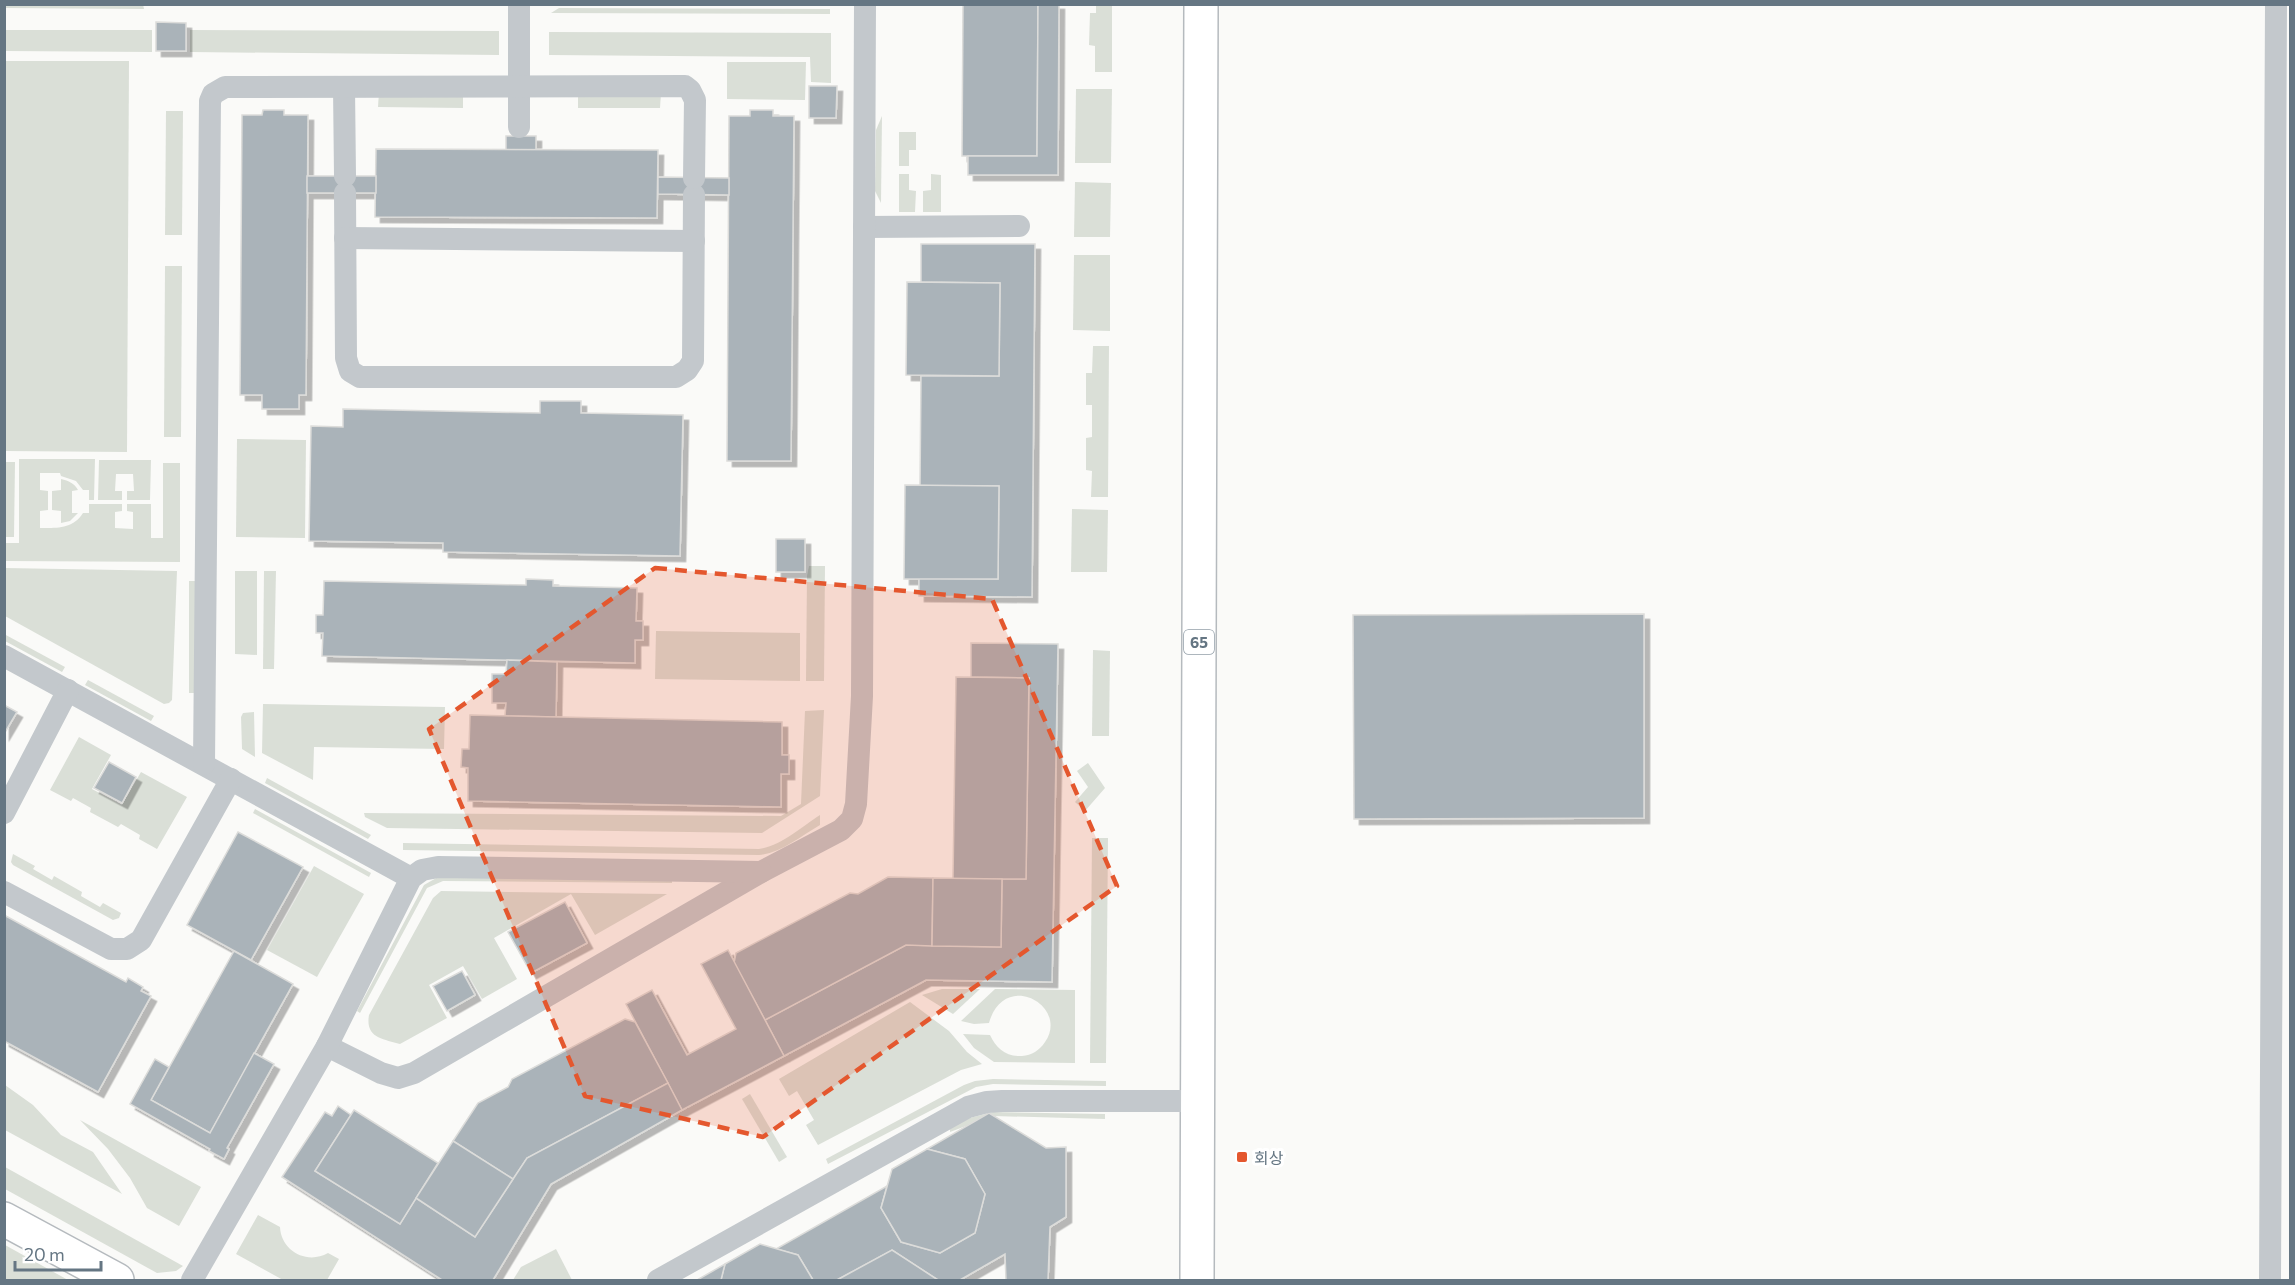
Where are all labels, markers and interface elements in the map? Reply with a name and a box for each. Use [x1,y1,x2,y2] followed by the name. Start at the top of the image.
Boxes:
[1184,630,1214,654] road number: 65
[1254,1148,1284,1167] place label: 회상
[1235,1150,1249,1164] marker: 회상
[15,1234,100,1272] scale bar
[24,1243,65,1265] text: 20 m

